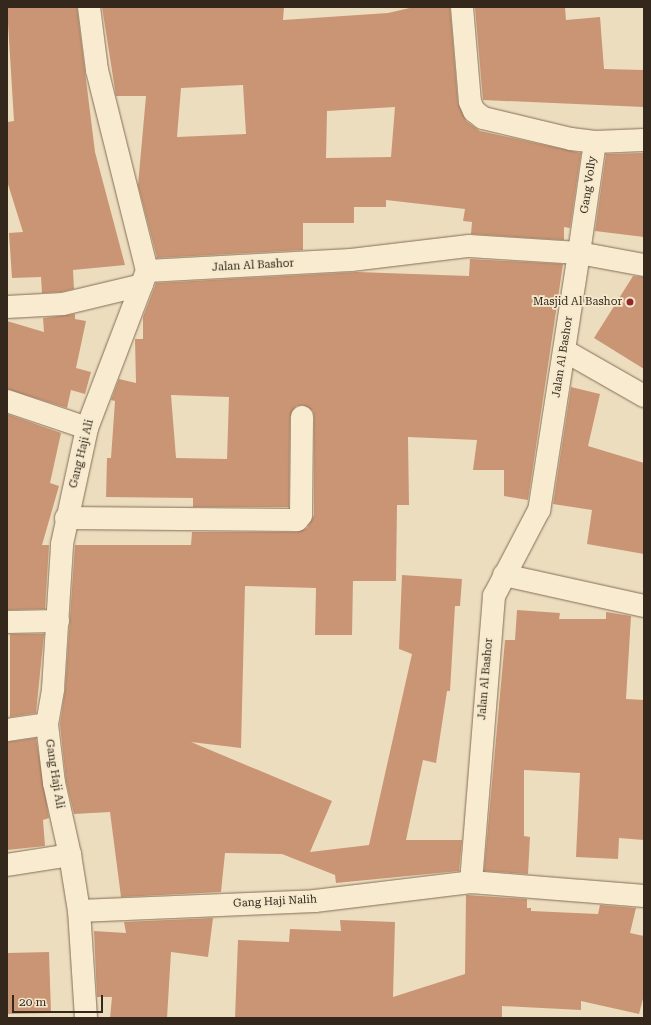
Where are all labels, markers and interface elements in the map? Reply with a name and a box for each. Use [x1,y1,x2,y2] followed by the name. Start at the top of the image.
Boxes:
[578,155,600,215] street label: Gang Volly
[212,257,294,275] street label: Jalan Al Bashor
[533,295,622,309] place label: Masjid Al Bashor
[625,297,635,307] marker: Masjid Al Bashor
[550,315,576,399] street label: Jalan Al Bashor
[67,418,97,490] street label: Gang Haji Ali
[476,638,496,720] street label: Jalan Al Bashor
[42,738,66,810] street label: Gang Haji Ali
[233,893,317,911] street label: Gang Haji Nalih
[14,987,105,1013] scale bar
[19,995,46,1009] text: 20 m

